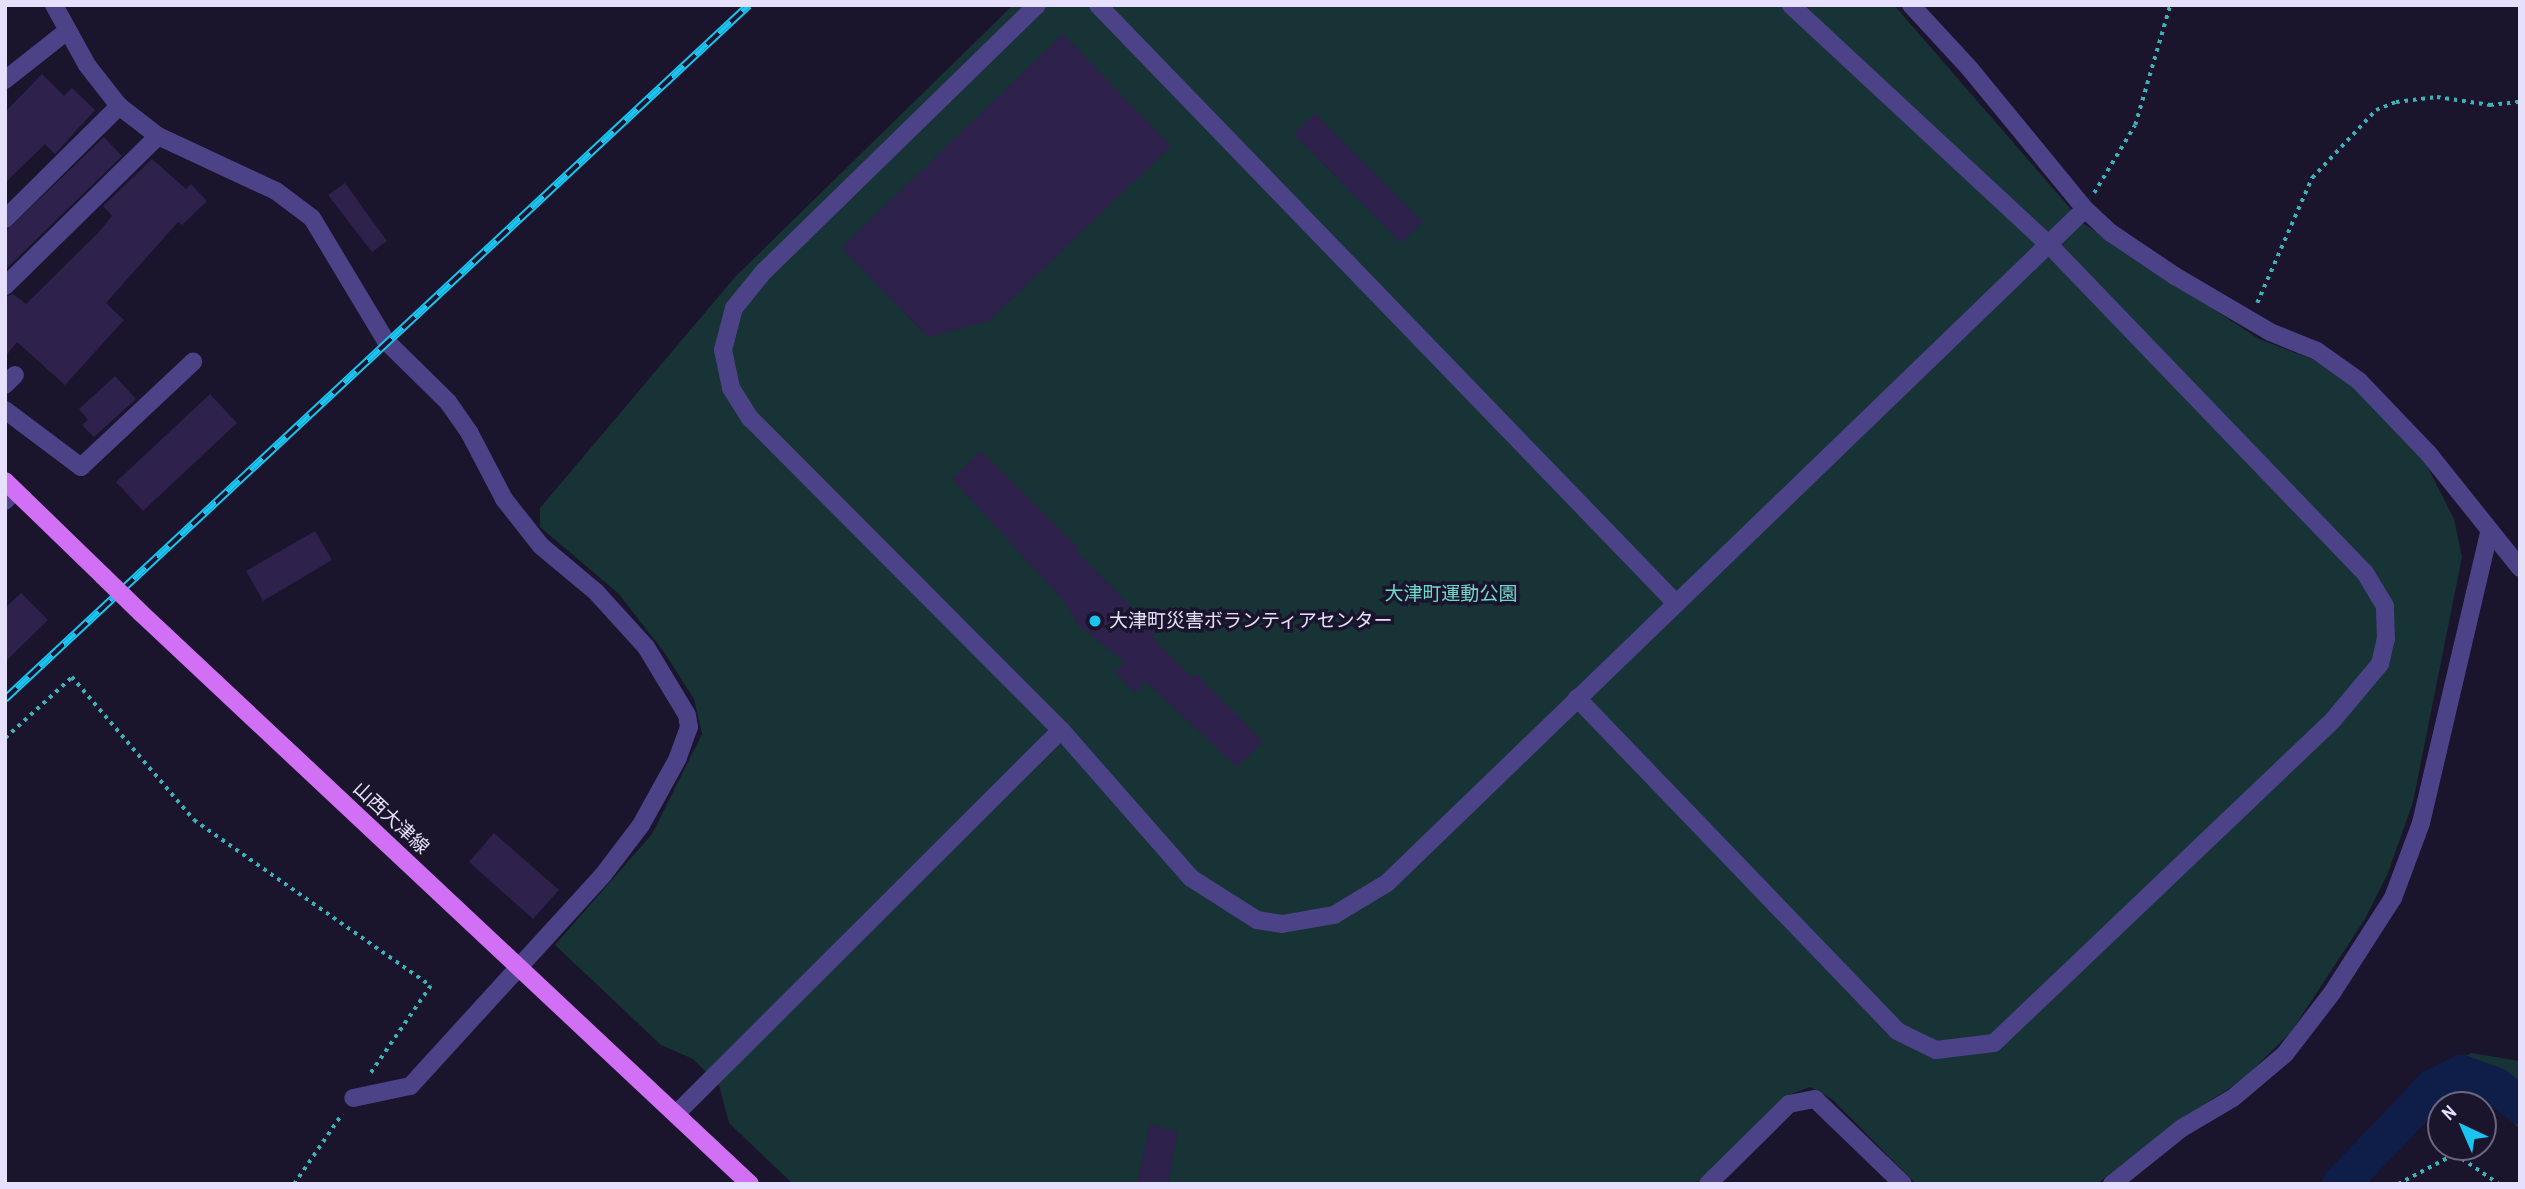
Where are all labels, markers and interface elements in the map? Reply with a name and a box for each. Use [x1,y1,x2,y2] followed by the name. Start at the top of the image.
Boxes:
[1385,583,1517,605] park label: 大津町運動公園
[1109,610,1394,632] place label: 大津町災害ボランティアセンター
[1087,613,1103,629] marker: 大津町災害ボランティアセンター
[348,777,434,859] street label: 山西大津線
[2427,1091,2497,1161] north arrow
[2436,1099,2462,1126] text: N

